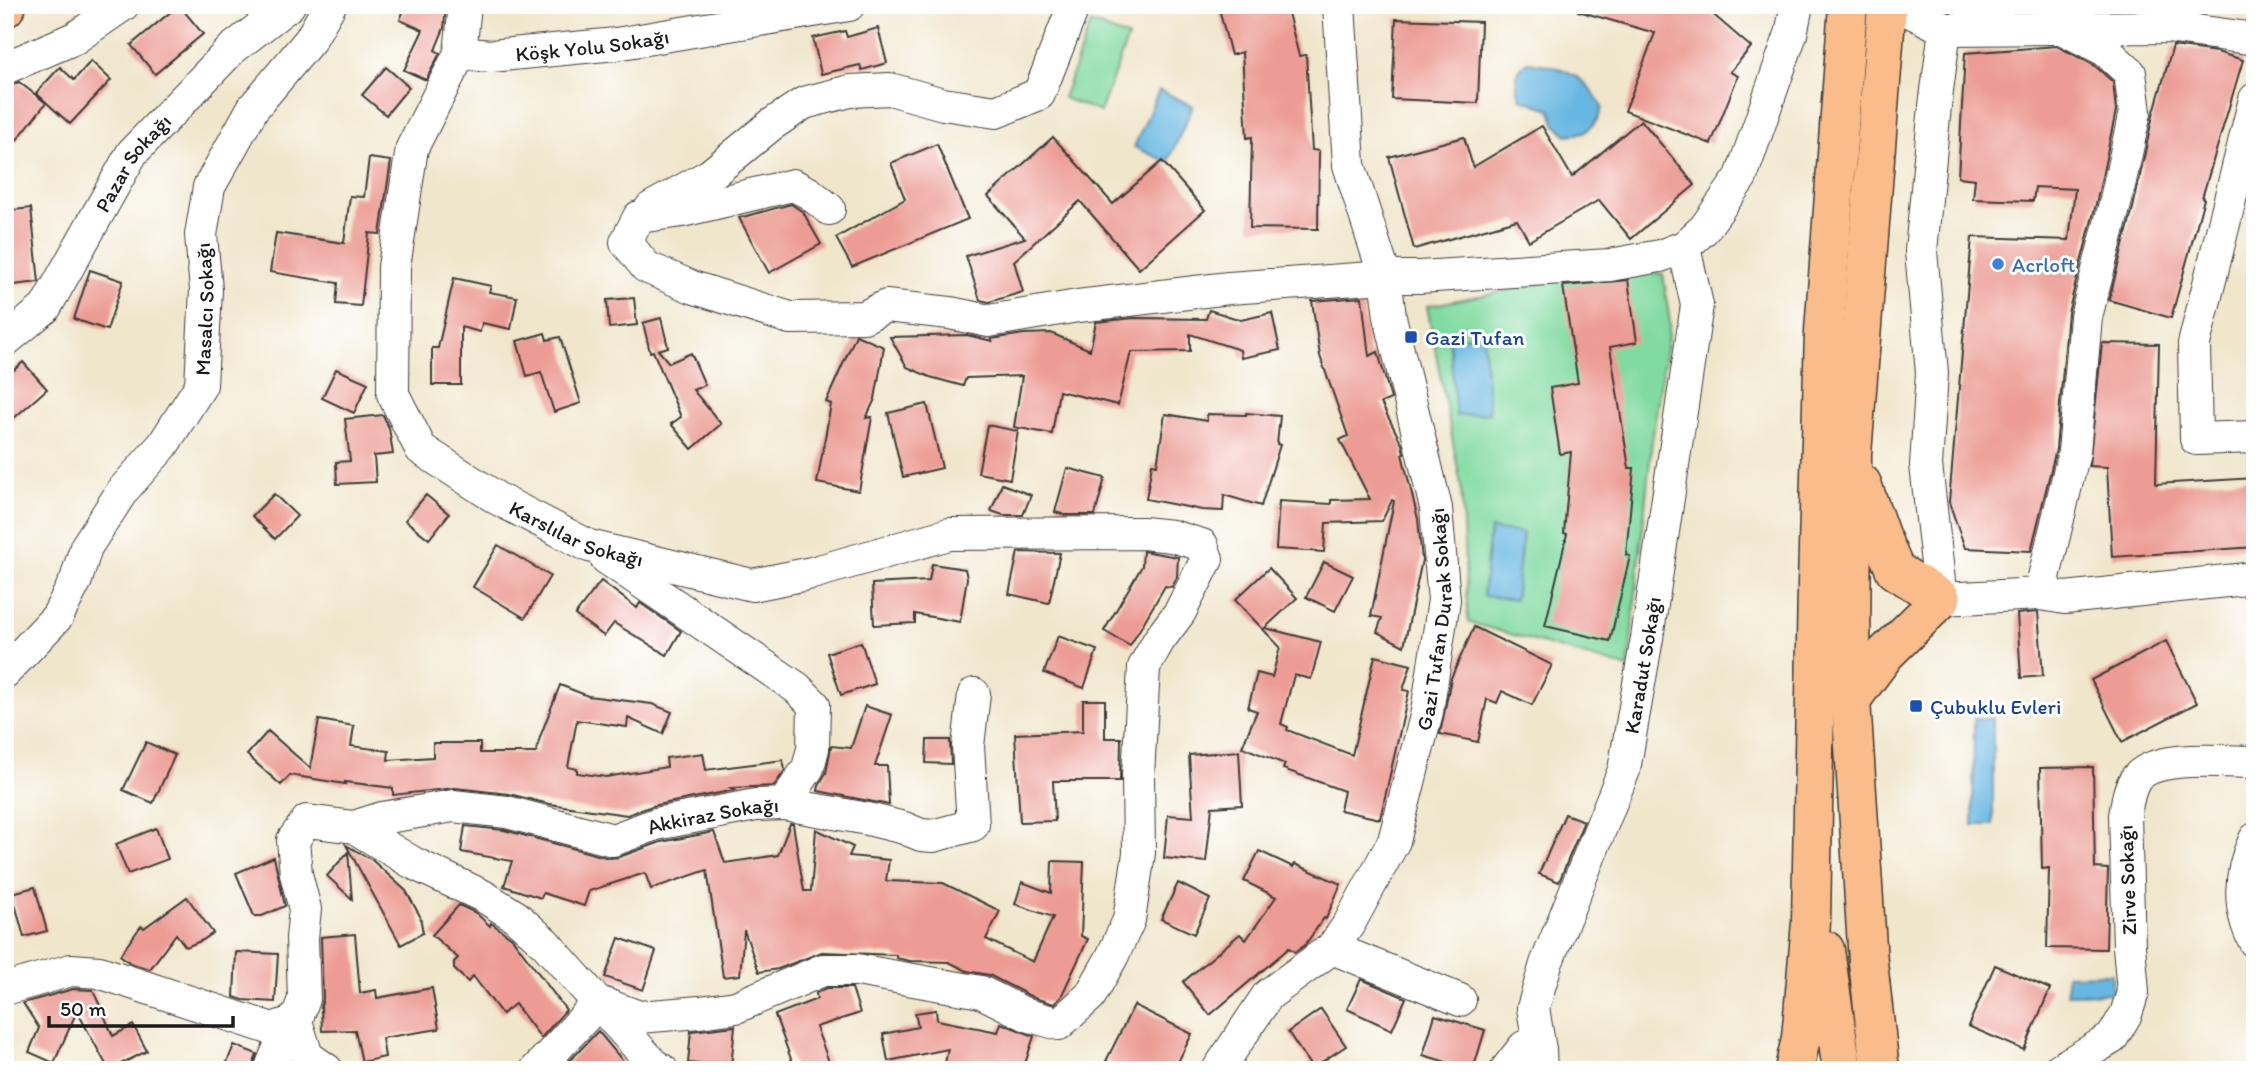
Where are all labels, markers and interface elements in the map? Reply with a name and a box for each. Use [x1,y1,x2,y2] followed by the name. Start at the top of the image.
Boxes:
[514,23,671,66] street label: Köşk Yolu Sokağı
[89,108,176,216] street label: Pazar Sokağı
[189,242,219,376] street label: Masalcı Sokağı
[2012,252,2075,277] place label: Acrloft
[1990,256,2006,272] marker: Acrloft
[1425,325,1525,350] place label: Gazi Tufan
[1403,329,1419,345] marker: Gazi Tufan
[505,495,646,571] street label: Karslılar Sokağı
[1410,507,1457,733] street label: Gazi Tufan Durak Sokağı
[1618,595,1666,736] street label: Karadut Sokağı
[1930,694,2061,719] place label: Çubuklu Evleri
[1908,698,1924,714] marker: Çubuklu Evleri
[643,792,779,839] street label: Akkiraz Sokağı
[2113,824,2141,936] street label: Zirve Sokağı
[49,984,233,1028] scale bar
[60,996,107,1021] text: 50 m

